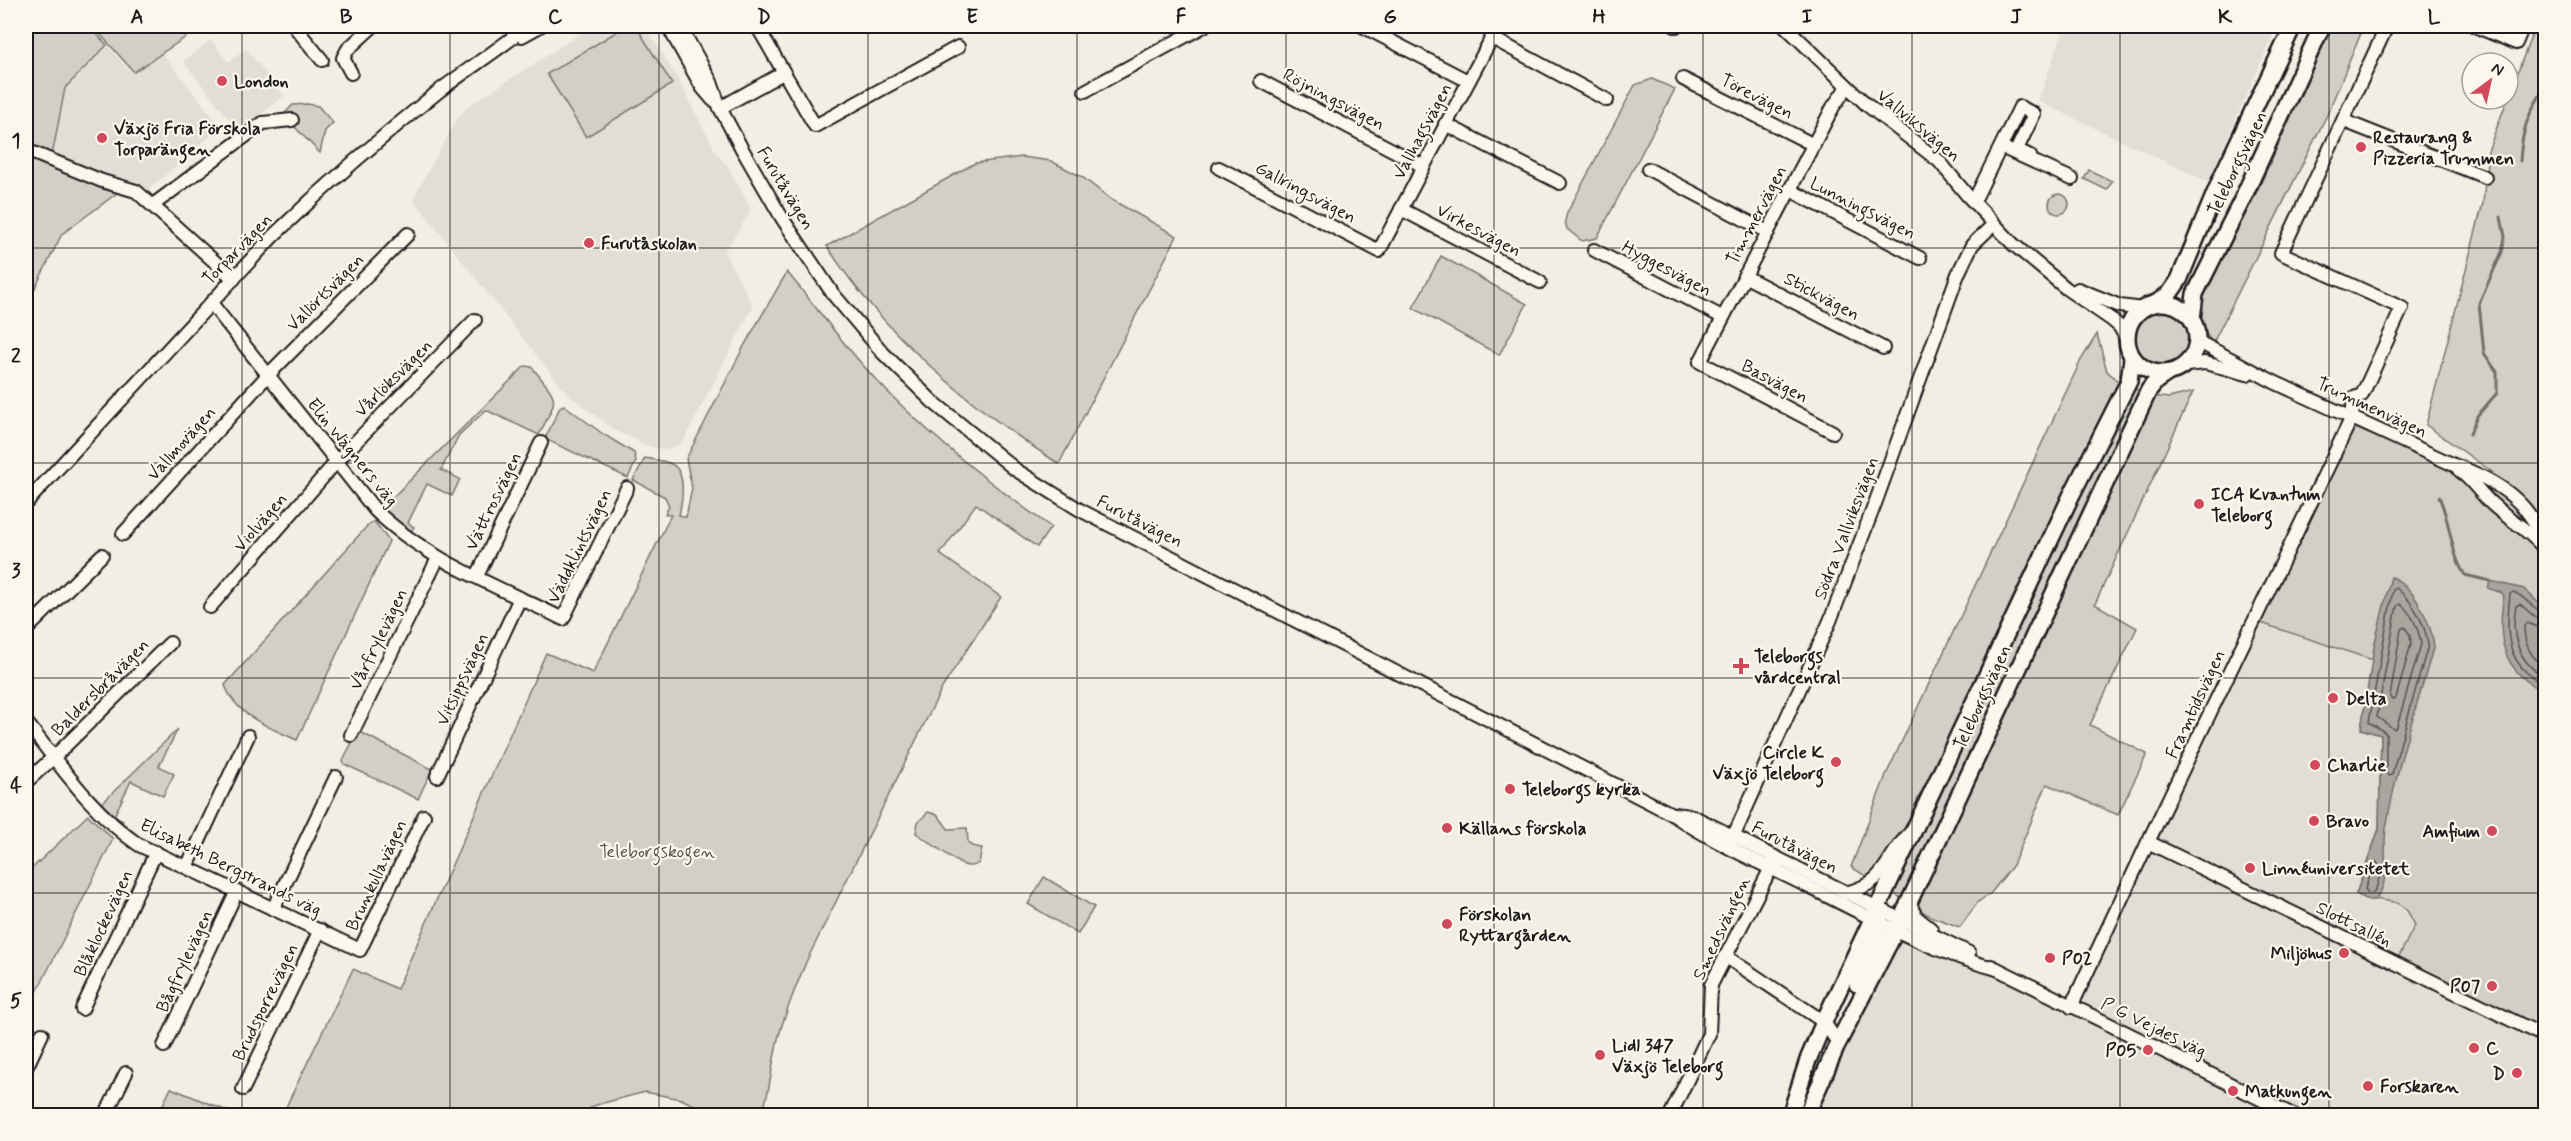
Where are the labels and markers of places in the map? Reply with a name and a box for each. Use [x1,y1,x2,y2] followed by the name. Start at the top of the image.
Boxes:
[234,70,289,94] place label: London
[215,74,229,88] marker: London
[114,117,261,164] place label: Växjö Fria Förskola Torparängen
[2373,126,2514,171] place label: Restaurang & Pizzeria Trummen
[95,131,109,145] marker: Växjö Fria Förskola Torparängen
[2354,140,2368,154] marker: Restaurang & Pizzeria Trummen
[601,232,697,256] place label: Furutåskolan
[582,236,596,250] marker: Furutåskolan
[2211,483,2321,530] place label: ICA Kvantum Teleborg
[2192,497,2206,511] marker: ICA Kvantum Teleborg
[1754,645,1841,690] place label: Teleborgs vårdcentral
[1732,657,1750,675] marker: Teleborgs vårdcentral
[2345,687,2387,711] place label: Delta
[2326,691,2340,705] marker: Delta
[1712,741,1825,788] place label: Circle K Växjö Teleborg
[2327,754,2386,778] place label: Charlie
[1829,755,1843,769] marker: Circle K Växjö Teleborg
[2308,758,2322,772] marker: Charlie
[1522,778,1641,804] place label: Teleborgs kyrka
[1503,782,1517,796] marker: Teleborgs kyrka
[2326,810,2369,834] place label: Bravo
[2307,814,2321,828] marker: Bravo
[1459,817,1587,841] place label: Källans förskola
[2423,820,2480,844] place label: Amfium
[1440,821,1454,835] marker: Källans förskola
[2485,824,2499,838] marker: Amfium
[2262,857,2410,881] place label: Linnéuniversitetet
[2243,861,2257,875] marker: Linnéuniversitetet
[1459,903,1572,950] place label: Förskolan Ryttargården
[1440,917,1454,931] marker: Förskolan Ryttargården
[2271,942,2332,966] place label: Miljöhus
[2337,946,2351,960] marker: Miljöhus
[2062,947,2092,971] place label: P02
[2043,951,2057,965] marker: P02
[2450,975,2480,999] place label: P07
[2485,979,2499,993] marker: P07
[1612,1034,1724,1081] place label: Lidl 347 Växjö Teleborg
[2486,1037,2499,1061] place label: C
[2106,1039,2136,1063] place label: P05
[2467,1041,2481,1055] marker: C
[2141,1043,2155,1057] marker: P05
[1593,1048,1607,1062] marker: Lidl 347 Växjö Teleborg
[2493,1062,2505,1086] place label: D
[2510,1066,2524,1080] marker: D
[2380,1075,2459,1099] place label: Forskaren
[2361,1079,2375,1093] marker: Forskaren
[2245,1080,2333,1106] place label: Matkungen
[2226,1084,2240,1098] marker: Matkungen

